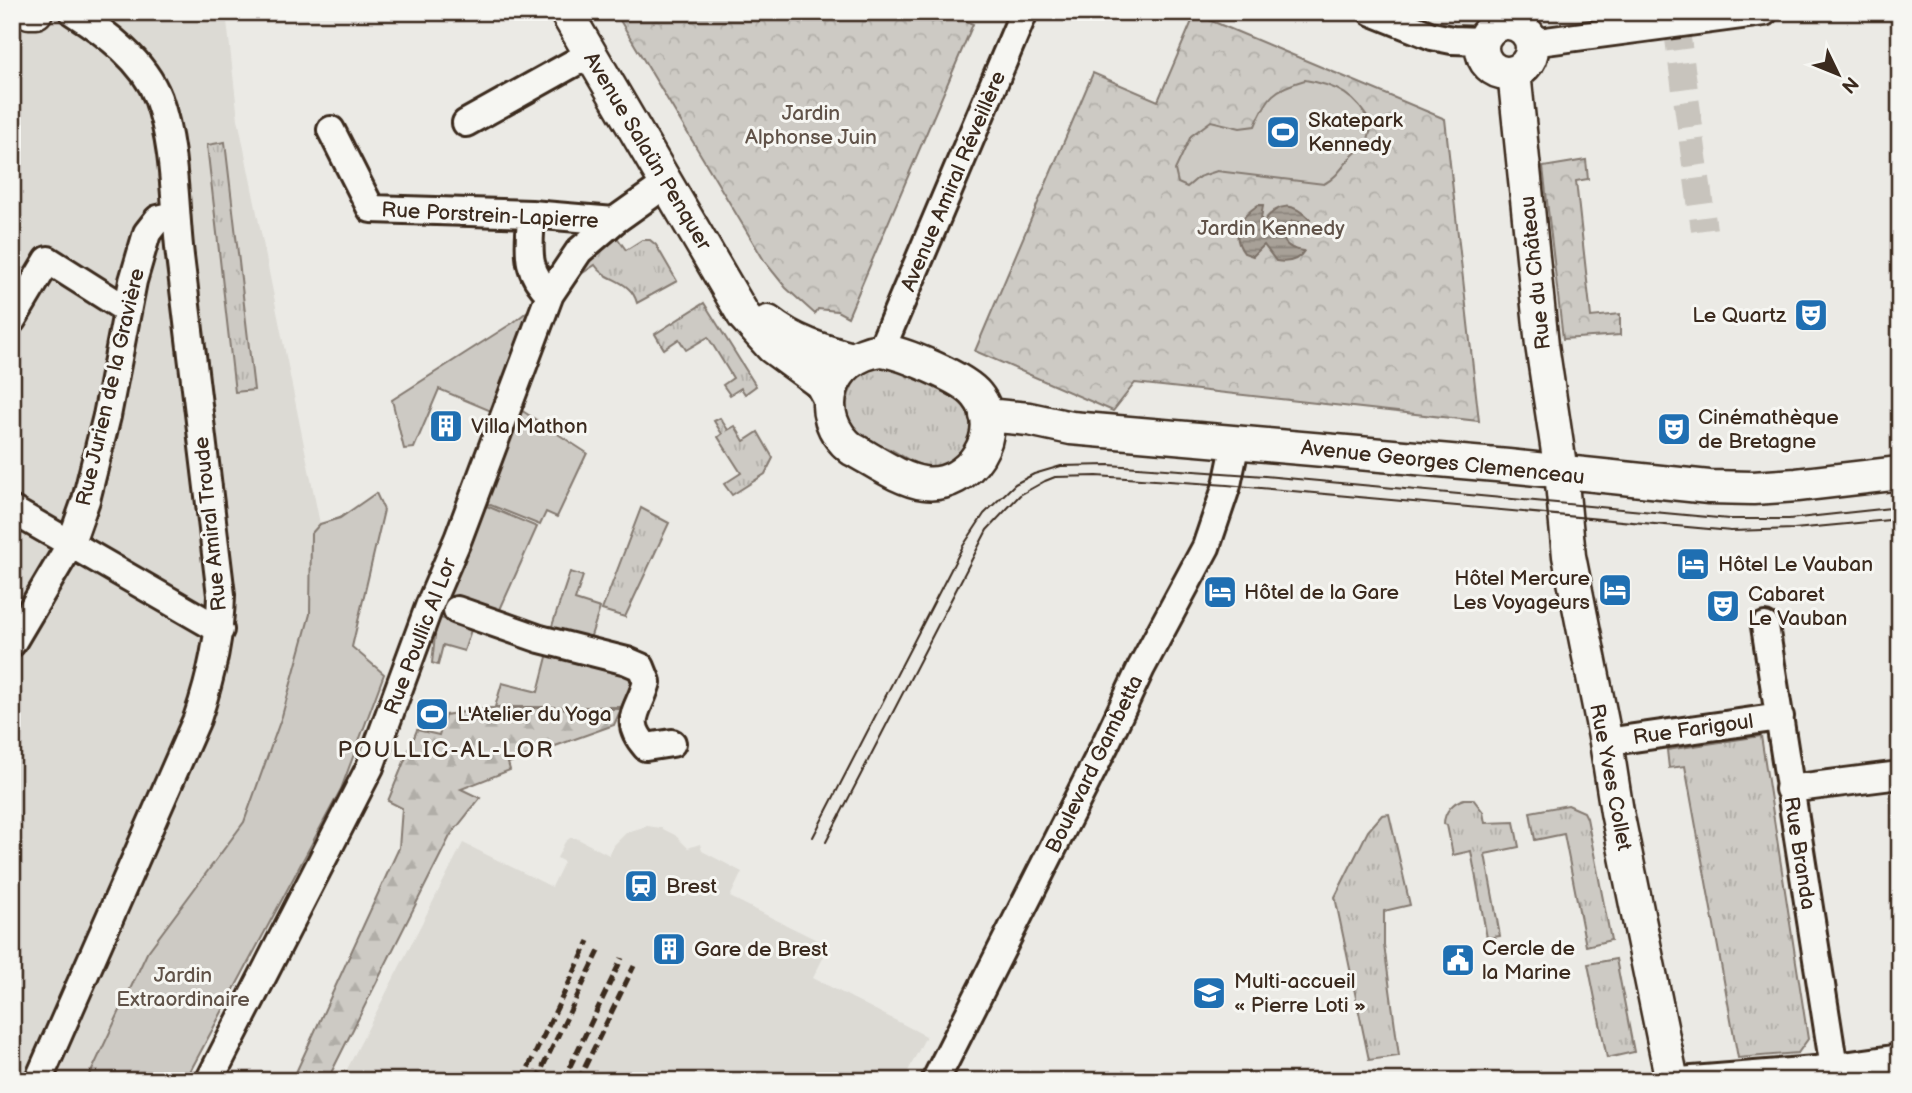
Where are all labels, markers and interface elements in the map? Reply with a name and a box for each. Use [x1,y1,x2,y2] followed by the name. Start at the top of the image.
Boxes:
[1804,38,1874,108] north arrow
[578,48,717,255] street label: Avenue Salaün Penquer
[896,67,1011,295] street label: Avenue Amiral Réveillère
[1836,72,1863,98] text: N
[745,101,877,150] park label: Jardin Alphonse Juin
[1308,108,1403,157] place label: Skatepark Kennedy
[1264,113,1302,151] sports icon: Skatepark Kennedy
[1515,195,1556,351] street label: Rue du Château
[381,197,599,234] street label: Rue Porstrein-Lapierre
[1197,216,1345,241] park label: Jardin Kennedy
[71,266,150,508] street label: Rue Jurien de la Gravière
[1792,296,1830,334] theatre icon: Le Quartz
[1692,303,1787,328] place label: Le Quartz
[1698,405,1839,454] place label: Cinémathèque de Bretagne
[427,407,465,445] building icon: Villa Mathon
[1655,410,1693,448] theatre icon: Cinémathèque de Bretagne
[471,414,588,439] place label: Villa Mathon
[189,435,232,612] street label: Rue Amiral Troude
[1300,435,1586,490] street label: Avenue Georges Clemenceau
[1674,545,1712,583] hotel icon: Hôtel Le Vauban
[1718,552,1873,577] place label: Hôtel Le Vauban
[379,554,462,718] street label: Rue Poullic Al Lor
[1453,566,1590,615] place label: Hôtel Mercure Les Voyageurs
[1596,571,1634,609] hotel icon: Hôtel Mercure Les Voyageurs
[1201,573,1239,611] hotel icon: Hôtel de la Gare
[1244,580,1399,605] place label: Hôtel de la Gare
[1748,582,1847,631] place label: Cabaret Le Vauban
[1704,587,1742,625] theatre icon: Cabaret Le Vauban
[1040,671,1148,857] street label: Boulevard Gambetta
[413,695,451,733] sports icon: L'Atelier du Yoga
[457,702,612,727] place label: L'Atelier du Yoga
[1584,702,1637,853] street label: Rue Yves Collet
[1631,709,1755,750] street label: Rue Farigoul
[337,736,555,764] district label: POULLIC-AL-LOR
[1778,795,1821,911] street label: Rue Branda
[622,867,660,905] station icon: Brest
[666,874,717,899] place label: Brest
[650,930,688,968] building icon: Gare de Brest
[1482,936,1575,985] place label: Cercle de la Marine
[694,937,828,962] place label: Gare de Brest
[1439,941,1477,979] public building icon: Cercle de la Marine
[116,963,250,1012] park label: Jardin Extraordinaire
[1234,969,1366,1018] place label: Multi-accueil « Pierre Loti »
[1190,974,1228,1012] school or university icon: Multi-accueil « Pierre Loti »

